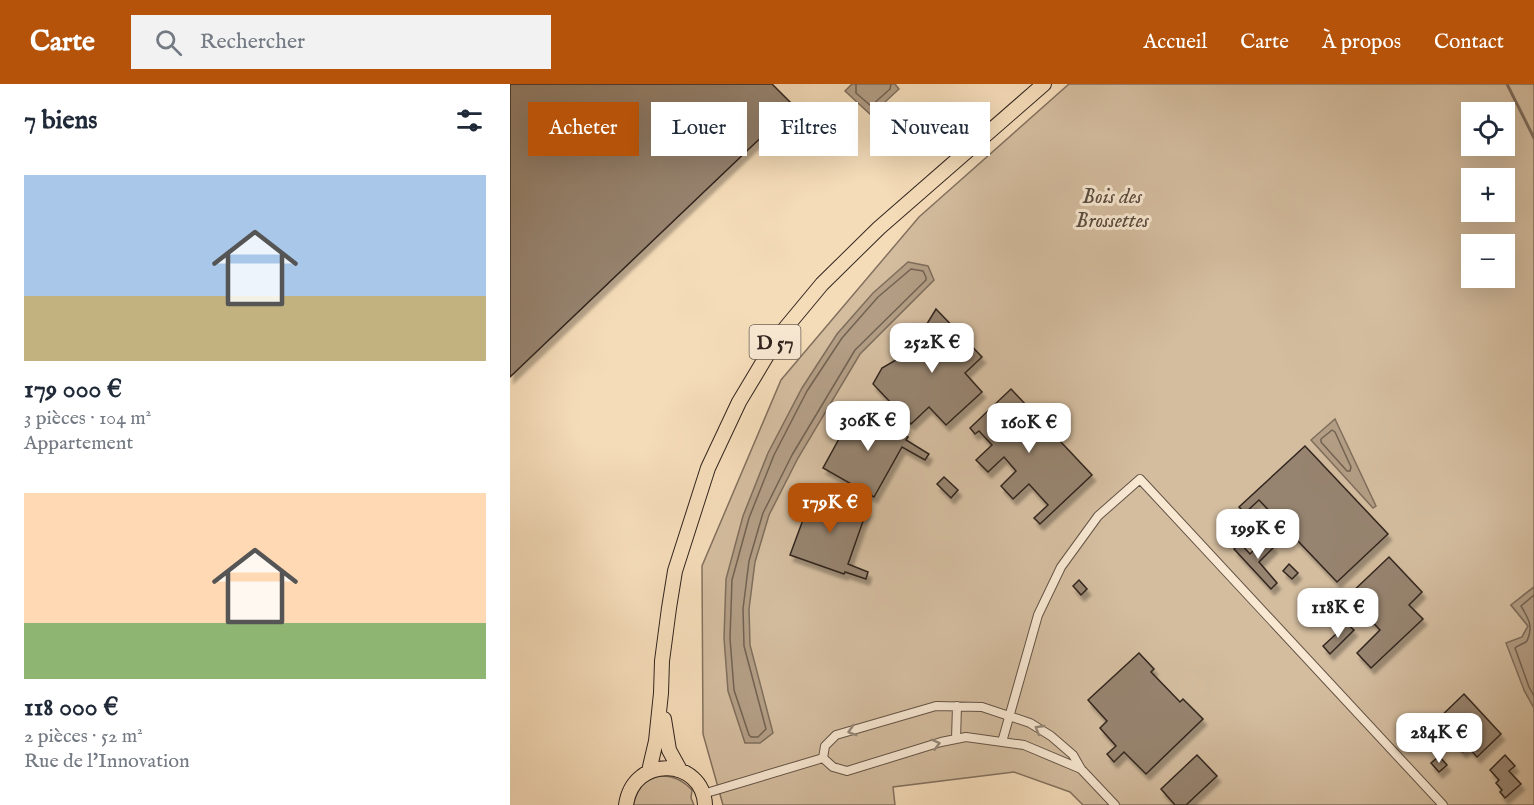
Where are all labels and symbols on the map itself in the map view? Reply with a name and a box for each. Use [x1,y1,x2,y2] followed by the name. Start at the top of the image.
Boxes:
[1075,184,1150,235] park label: Bois des Brossettes
[883,323,981,374] pin: 252K €
[750,325,800,359] road number: D 57
[819,401,917,452] pin: 306K €
[980,403,1078,454] pin: 160K €
[781,483,879,534] pin: 179K €
[1209,509,1307,560] pin: 199K €
[1289,588,1387,639] pin: 118K €
[1390,713,1488,764] pin: 284K €
[847,724,858,736] one-way arrow
[1035,725,1045,736] one-way arrow
[931,738,941,751] one-way arrow

